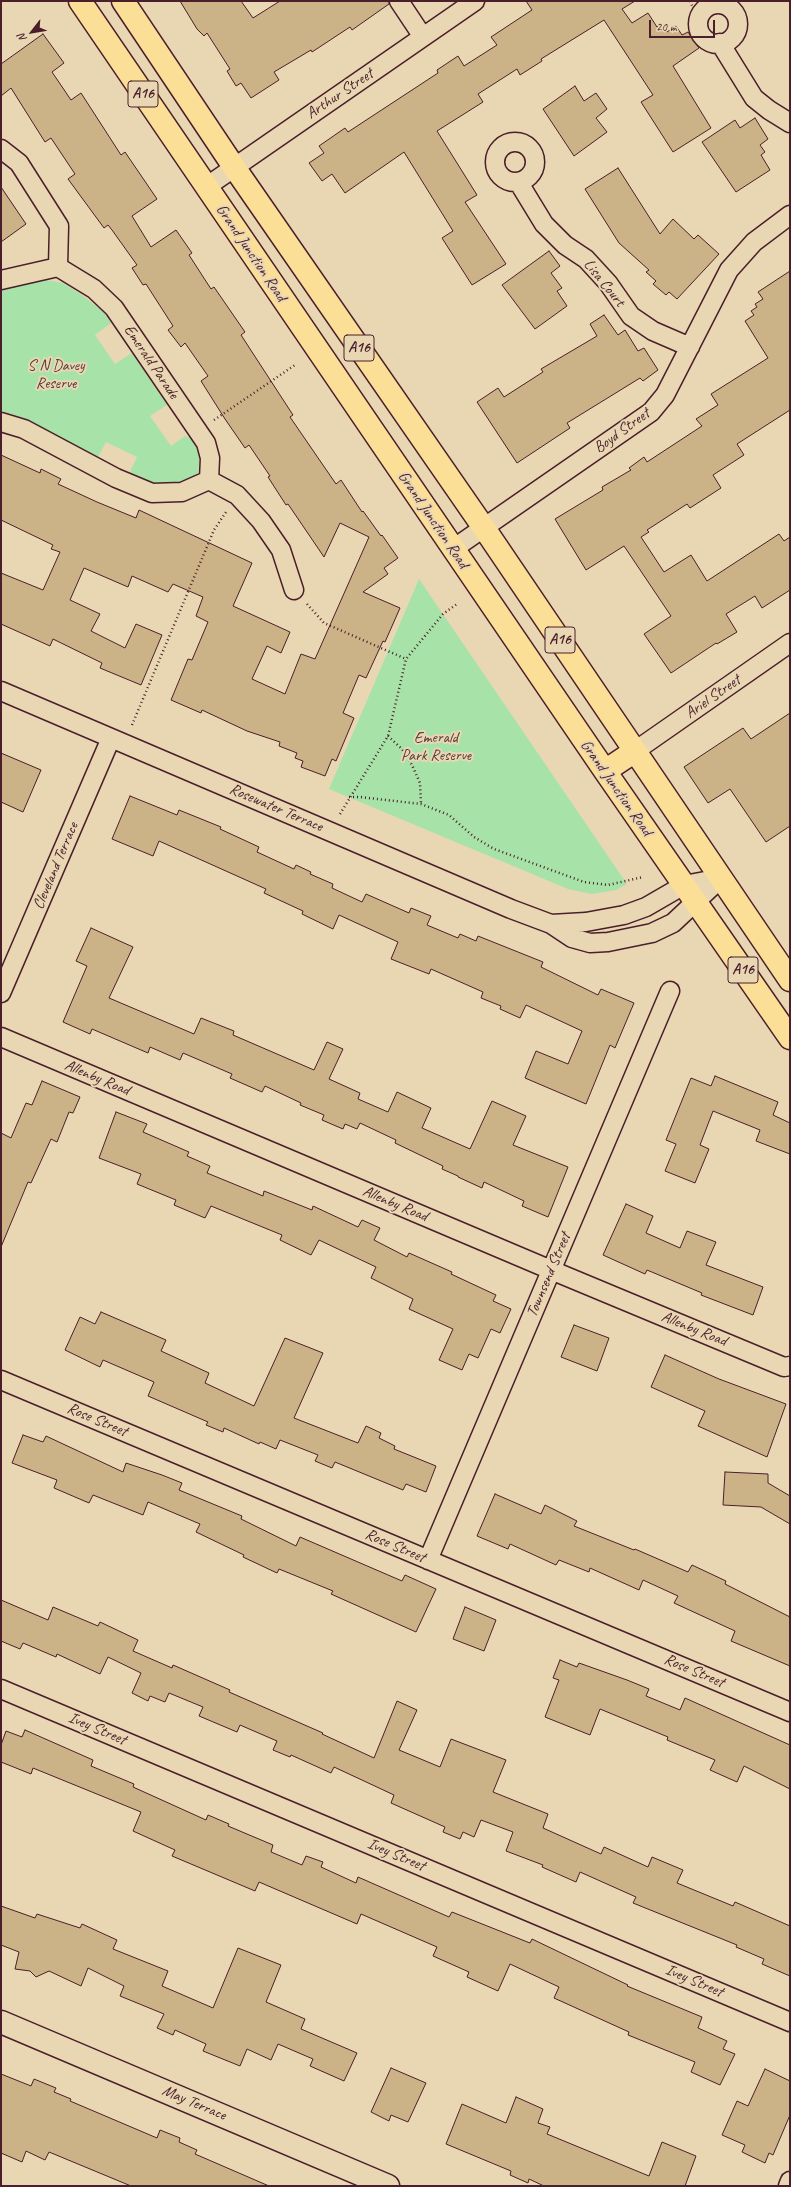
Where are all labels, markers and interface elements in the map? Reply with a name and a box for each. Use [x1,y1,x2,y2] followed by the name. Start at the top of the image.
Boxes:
[12,12,52,52] north arrow
[651,12,717,38] scale bar
[656,19,676,35] text: 20 m
[14,32,29,45] text: N
[303,65,377,123] street label: Arthur Street
[128,81,158,107] road number: A16
[211,201,291,305] street label: Grand Junction Road
[579,255,629,311] street label: Lisa Court
[119,321,183,403] street label: Emerald Parade
[344,335,374,361] road number: A16
[28,356,84,394] park label: S N Davey Reserve
[590,404,654,458] street label: Boyd Street
[393,468,473,572] street label: Grand Junction Road
[545,627,575,653] road number: A16
[682,671,744,723] street label: Ariel Street
[401,728,471,766] park label: Emerald Park Reserve
[576,736,656,840] street label: Grand Junction Road
[226,780,326,836] street label: Rosewater Terrace
[29,820,83,912] street label: Cleveland Terrace
[728,957,758,983] road number: A16
[62,1056,132,1100] street label: Allenby Road
[360,1182,430,1226] street label: Allenby Road
[523,1230,575,1320] street label: Townsend Street
[658,1307,730,1351] street label: Allenby Road
[64,1399,130,1441] street label: Rose Street
[362,1525,428,1567] street label: Rose Street
[661,1650,727,1692] street label: Rose Street
[65,1708,129,1750] street label: Ivey Street
[364,1834,428,1876] street label: Ivey Street
[662,1960,726,2002] street label: Ivey Street
[159,2081,229,2125] street label: May Terrace

